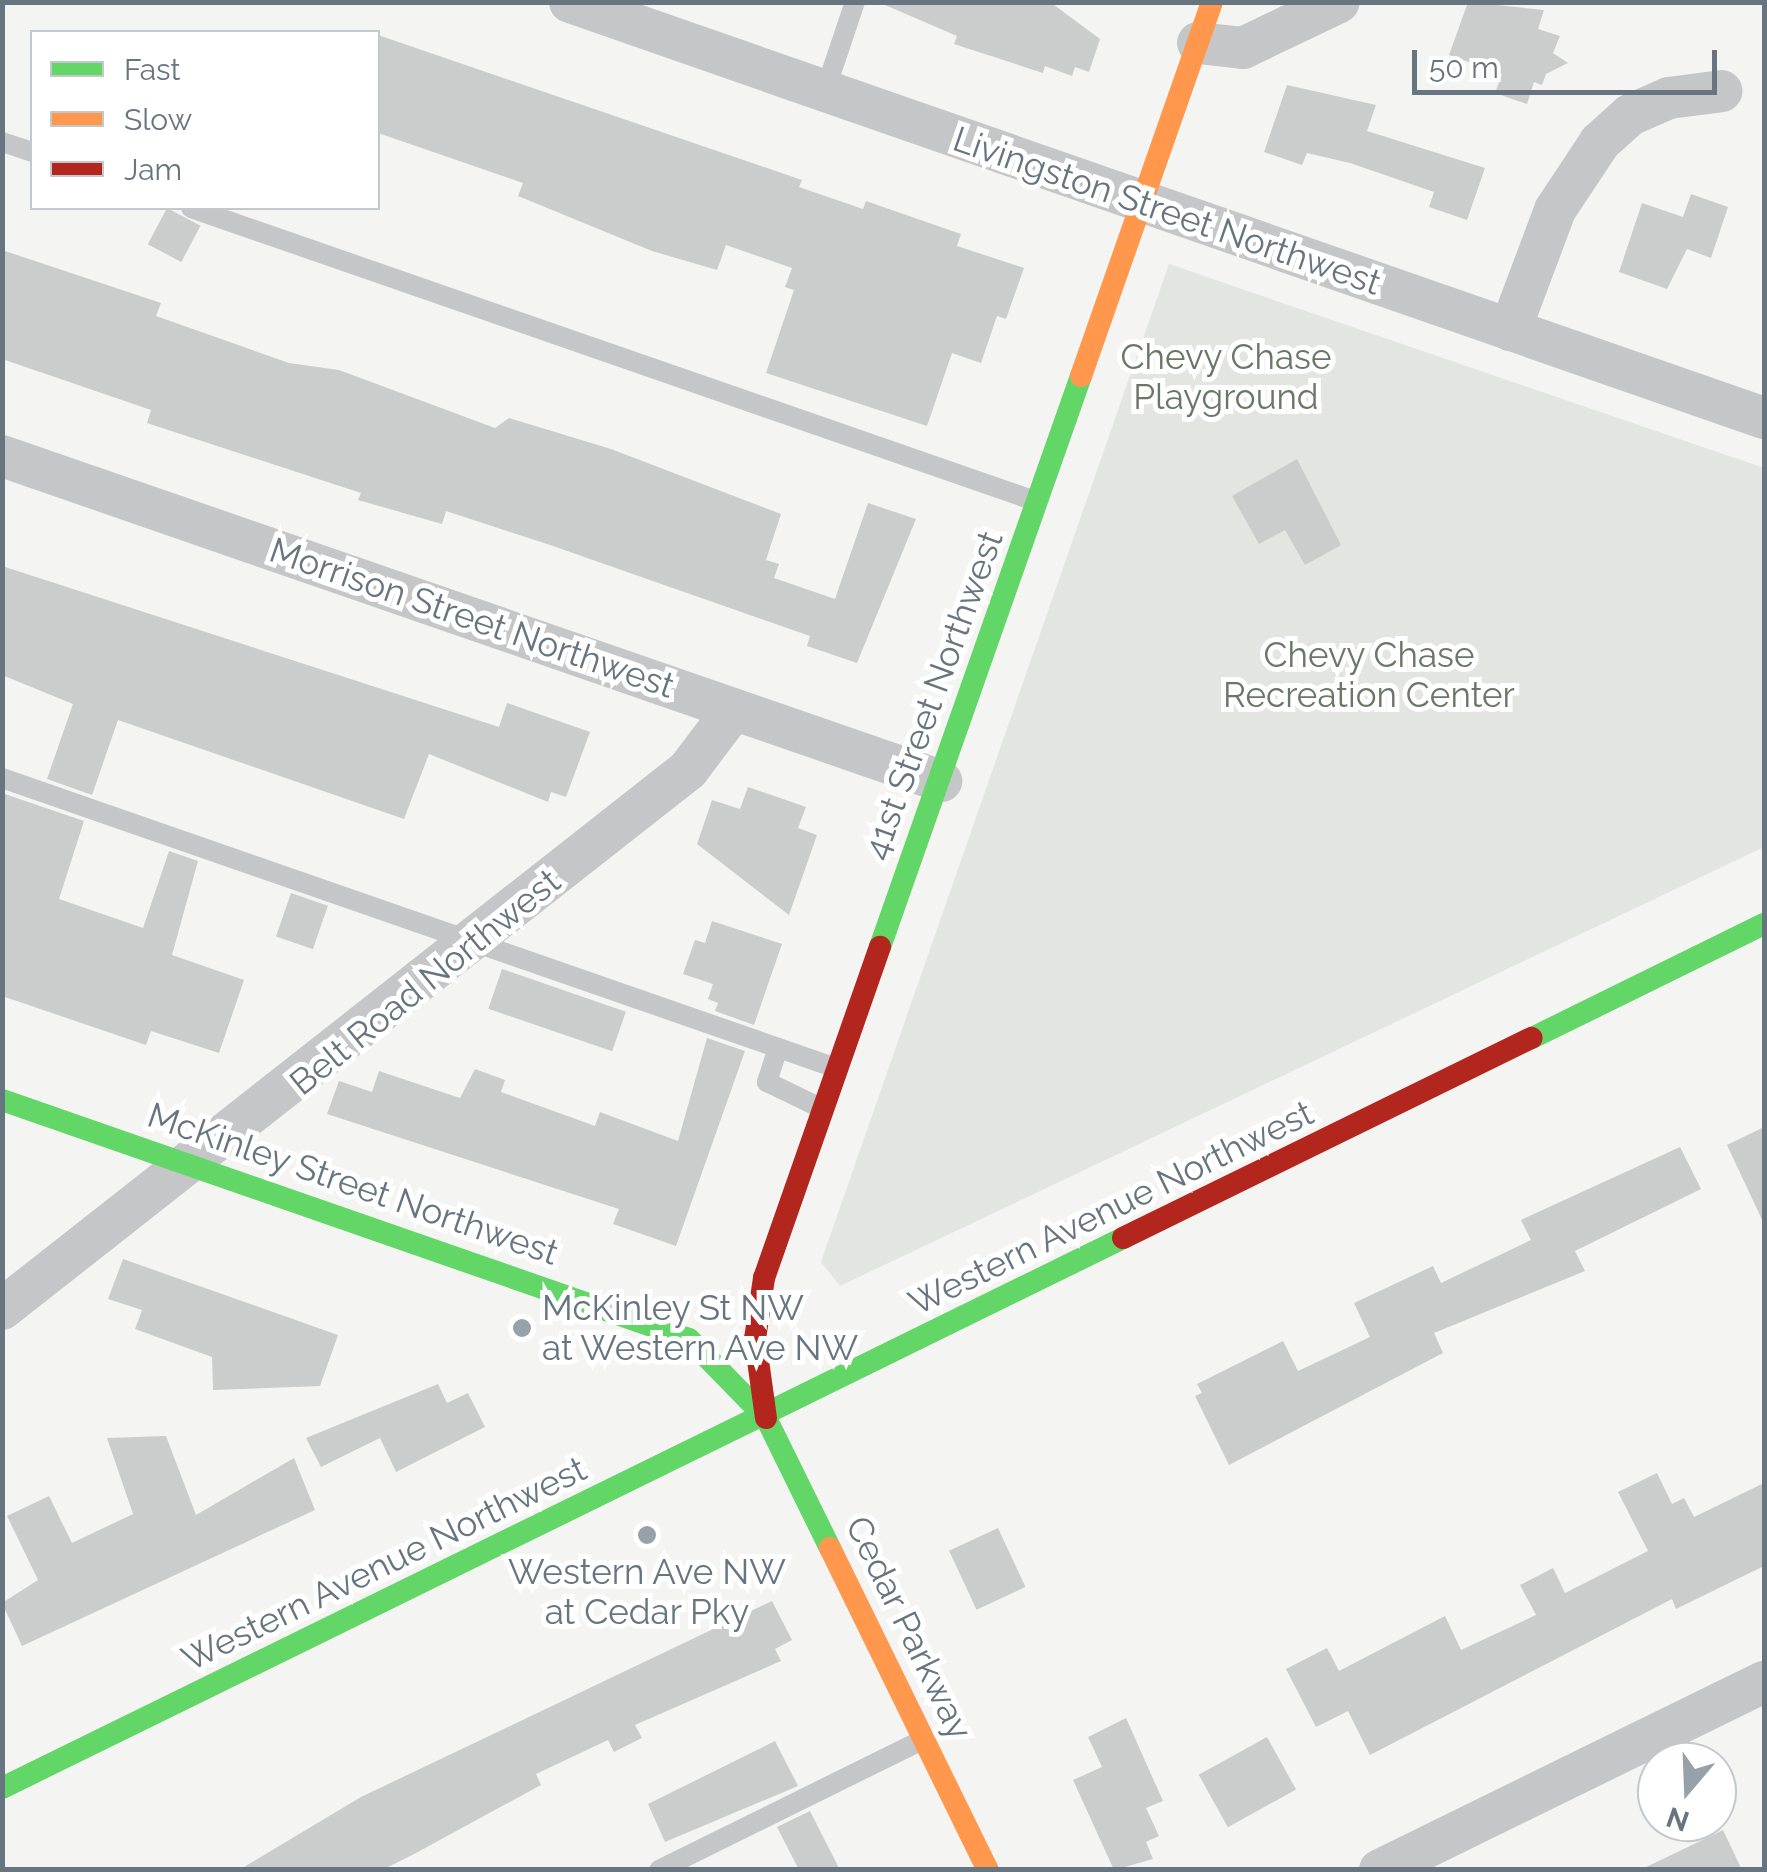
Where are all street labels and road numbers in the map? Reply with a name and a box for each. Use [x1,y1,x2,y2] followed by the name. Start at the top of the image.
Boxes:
[948,118,1386,304] street label: Livingston Street Northwest
[854,525,1012,865] street label: 41st Street Northwest
[264,529,680,707] street label: Morrison Street Northwest
[281,860,569,1104] street label: Belt Road Northwest
[902,1091,1320,1325] street label: Western Avenue Northwest
[142,1094,564,1274] street label: McKinley Street Northwest
[175,1447,593,1681] street label: Western Avenue Northwest
[837,1509,981,1747] street label: Cedar Parkway

